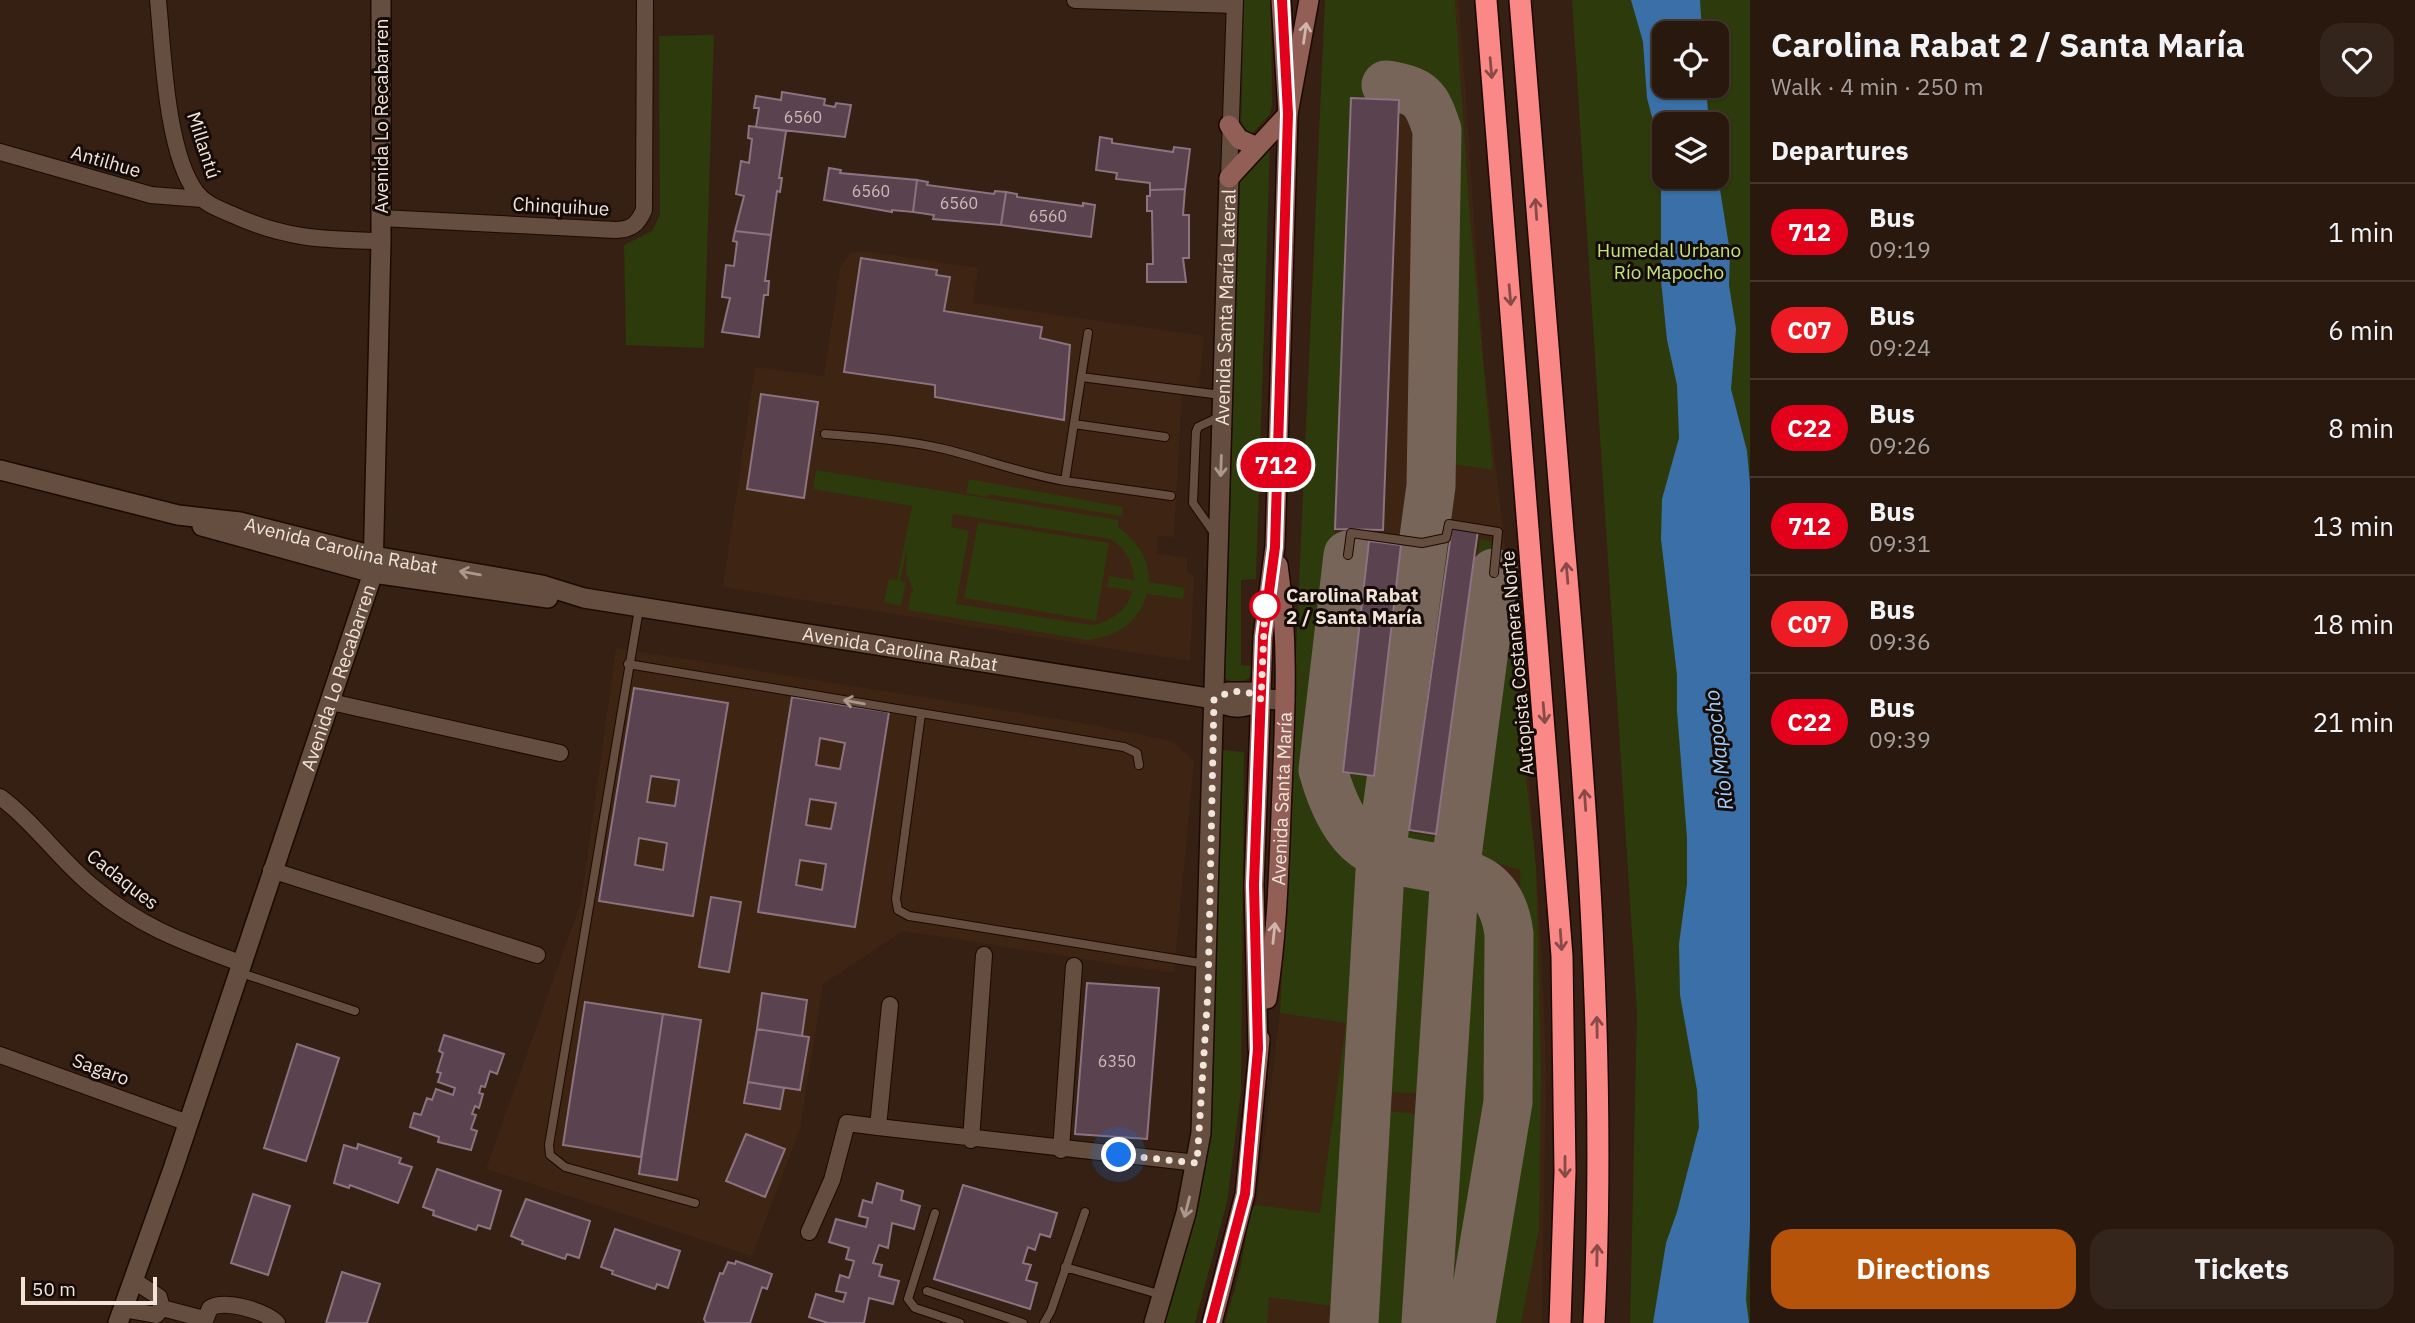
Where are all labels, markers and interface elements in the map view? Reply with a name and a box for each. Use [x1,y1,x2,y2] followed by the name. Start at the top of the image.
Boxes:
[369,18,393,214] street label: Avenida Lo Recabarren
[1652,21,1729,189] map controls
[1652,21,1729,98] button: locate
[1299,22,1312,45] one-way arrow
[1771,23,2245,66] text: Carolina Rabat 2 / Santa María
[2320,23,2394,97] button: heart
[1485,56,1498,79] one-way arrow
[1771,71,1984,101] text: Walk · 4 min · 250 m
[784,107,822,127] house number: 6560
[182,109,226,181] street label: Millantú
[1652,112,1729,189] button: layers
[1771,133,1909,167] text: Departures
[68,140,144,182] street label: Antilhue
[852,181,890,201] house number: 6560
[1210,189,1241,426] street label: Avenida Santa María Lateral
[512,191,610,221] street label: Chinquihue
[940,193,978,213] house number: 6560
[1529,198,1542,221] one-way arrow
[1869,200,1915,234] text: Bus
[1029,206,1067,226] house number: 6560
[2328,215,2394,249] text: 1 min
[1788,216,1831,248] text: 712
[1869,234,1931,264] text: 09:19
[1597,238,1741,284] park label: Humedal Urbano Río Mapocho
[1504,283,1517,306] one-way arrow
[1869,298,1915,332] text: Bus
[2328,313,2394,347] text: 6 min
[1787,314,1832,346] text: C07
[1869,332,1931,362] text: 09:24
[1869,396,1915,430] text: Bus
[2328,411,2394,445] text: 8 min
[1787,412,1832,444] text: C22
[1869,430,1931,460] text: 09:26
[1236,442,1316,488] line badge: 712
[1254,449,1298,481] text: 712
[1214,455,1227,478] one-way arrow
[1869,494,1915,528] text: Bus
[2313,509,2394,543] text: 13 min
[1788,510,1831,542] text: 712
[242,512,440,579] street label: Avenida Carolina Rabat
[1869,528,1931,558] text: 09:31
[1495,550,1539,776] street label: Autopista Costanera Norte
[1560,563,1573,585] one-way arrow
[459,566,482,579] one-way arrow
[295,581,380,774] street label: Avenida Lo Recabarren
[1286,583,1422,629] place label: Carolina Rabat 2 / Santa María
[1250,591,1280,621] marker: Carolina Rabat 2 / Santa María
[1869,592,1915,626] text: Bus
[2313,607,2394,641] text: 18 min
[1787,608,1832,640] text: C07
[801,621,1000,676] street label: Avenida Carolina Rabat
[1869,626,1931,656] text: 09:36
[1697,688,1739,812] water label: Río Mapocho
[1869,690,1915,724] text: Bus
[843,695,866,709] one-way arrow
[1538,701,1551,724] one-way arrow
[2313,705,2394,739] text: 21 min
[1787,706,1832,738] text: C22
[1266,712,1297,886] street label: Avenida Santa María
[1869,724,1931,754] text: 09:39
[1578,789,1591,812] one-way arrow
[82,843,164,915] street label: Cadaques
[1268,922,1281,945] one-way arrow
[1555,928,1568,951] one-way arrow
[1591,1016,1604,1039] one-way arrow
[69,1048,133,1090] street label: Sagaro
[1098,1051,1136,1071] house number: 6350
[1101,1137,1136,1172] your location
[1558,1156,1572,1179] one-way arrow
[1180,1195,1193,1217] one-way arrow
[1771,1229,2076,1309] button: Directions
[2090,1229,2394,1309] button: Tickets
[1590,1244,1604,1267] one-way arrow
[21,1274,158,1306] scale bar
[32,1277,76,1301] text: 50 m

